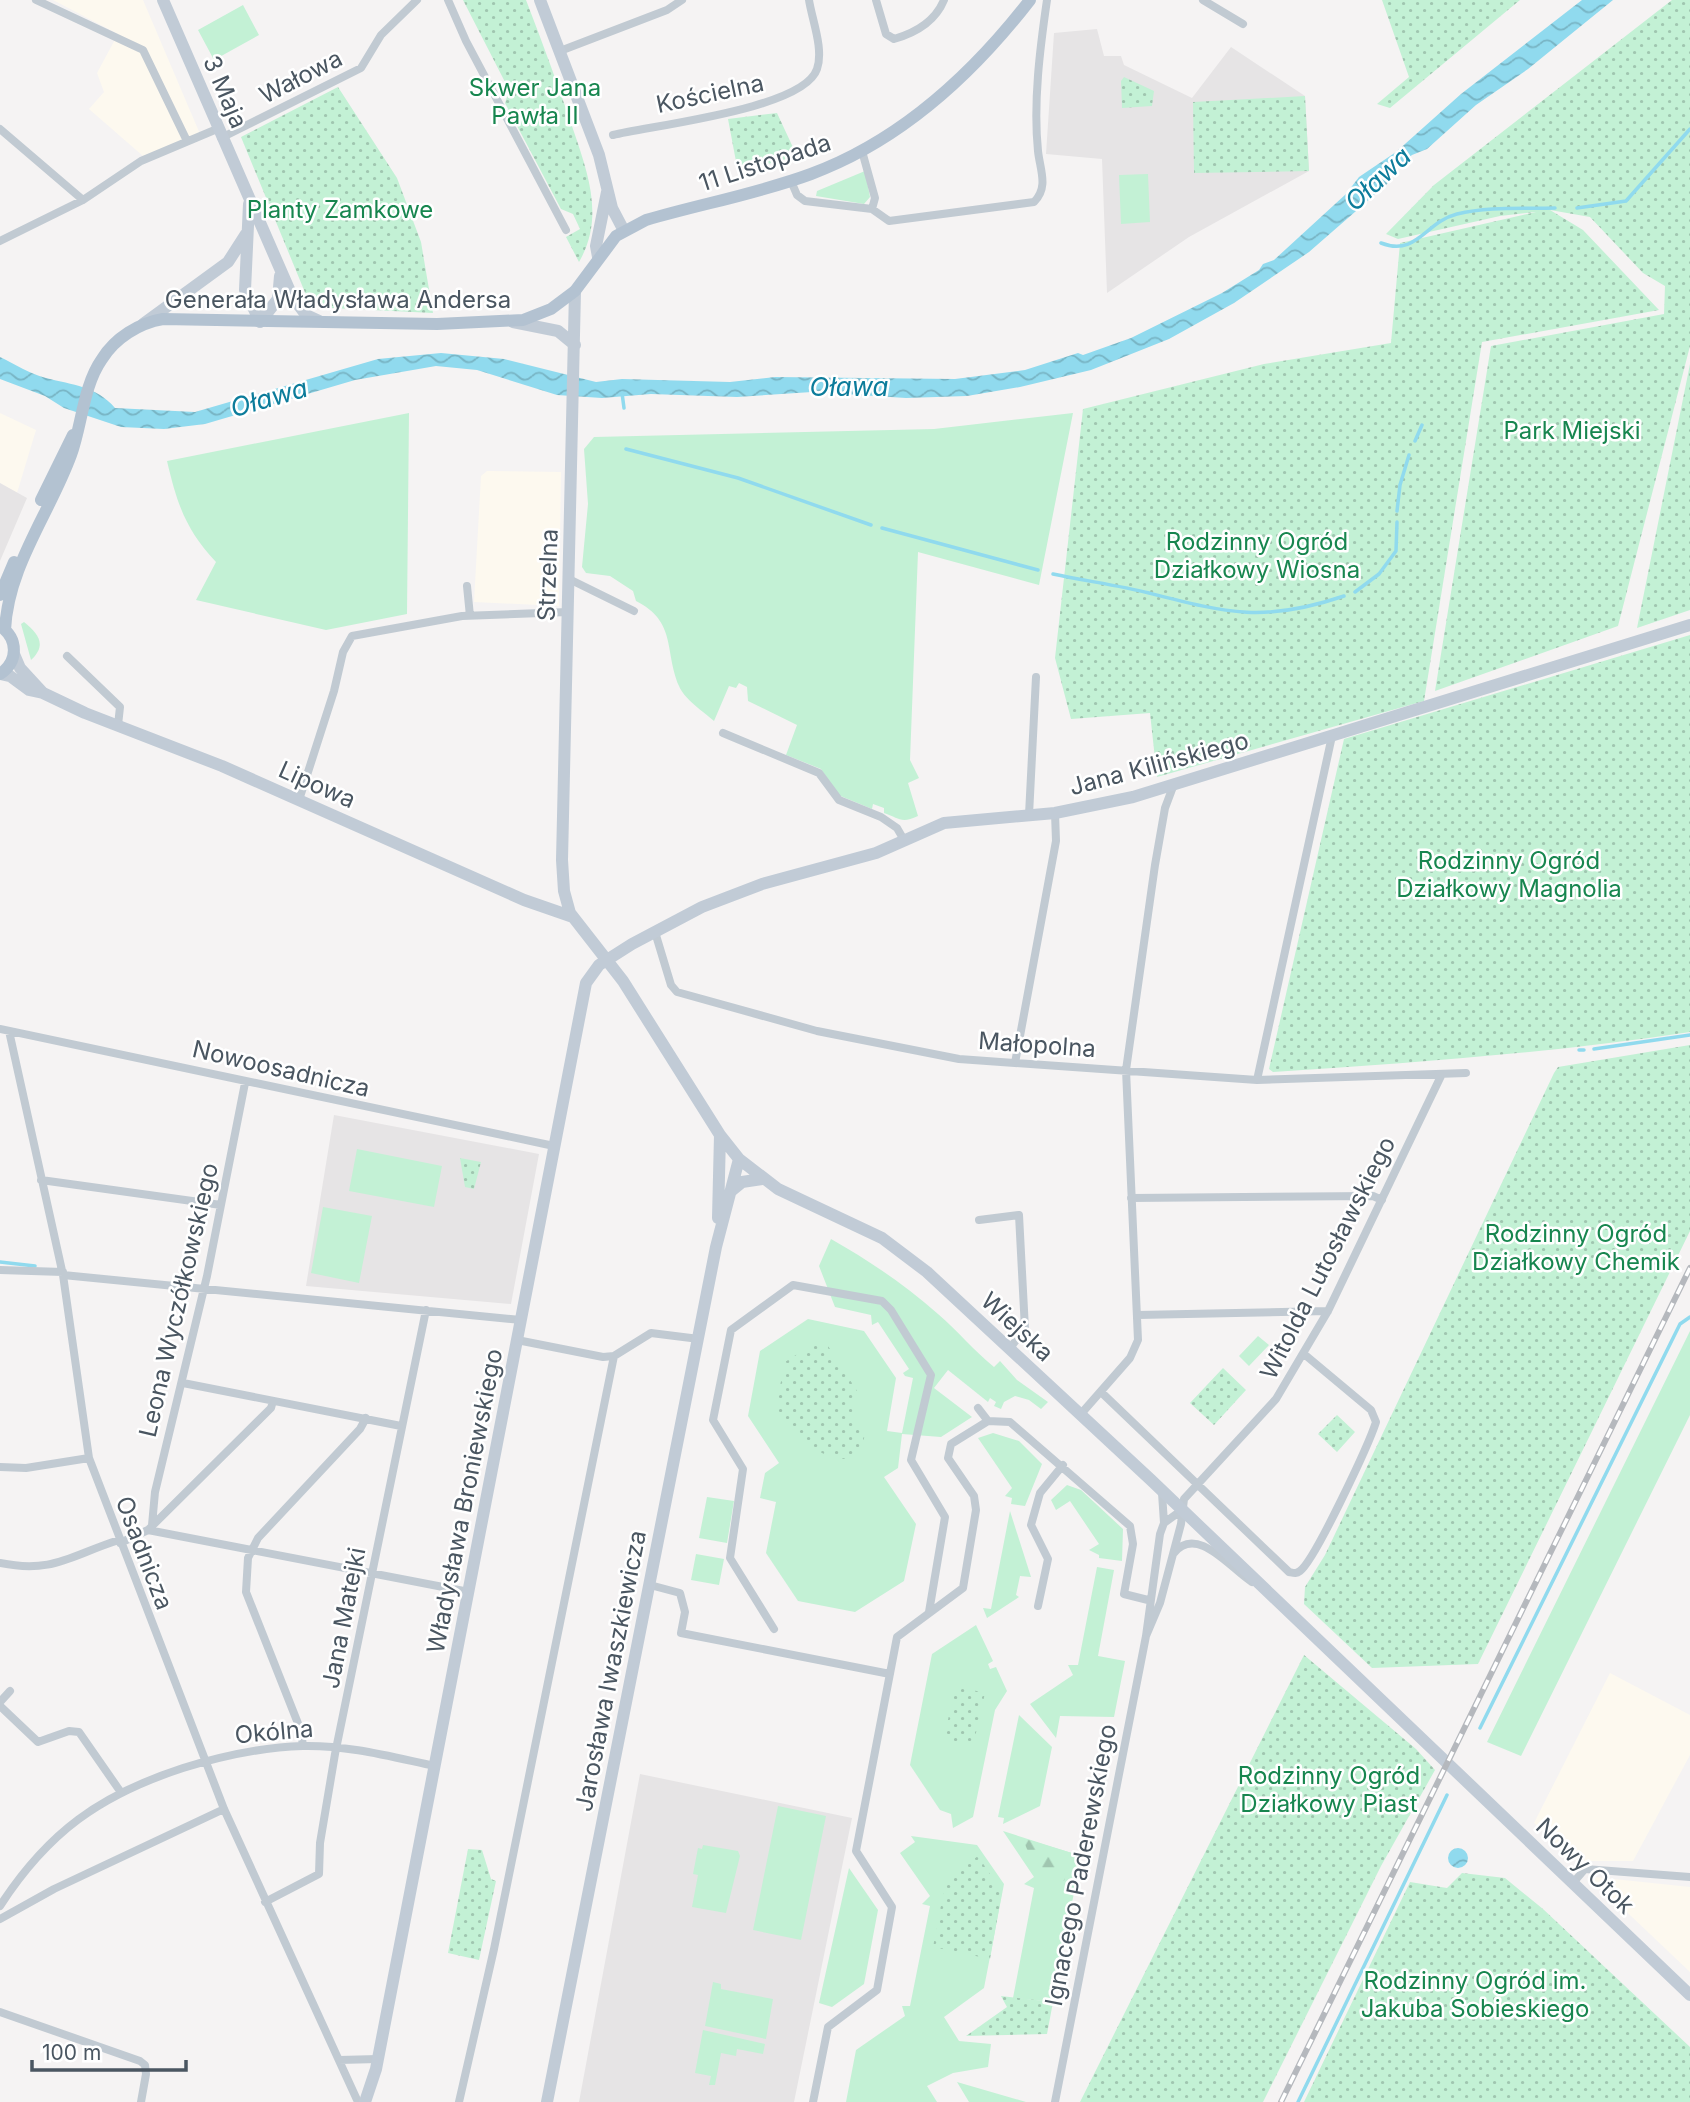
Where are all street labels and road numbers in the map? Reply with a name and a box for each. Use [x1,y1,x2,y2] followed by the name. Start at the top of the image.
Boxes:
[255,43,347,110] street label: Wałowa
[197,51,254,132] street label: 3 Maja
[653,68,766,119] street label: Kościelna
[695,128,834,197] street label: 11 Listopada
[165,285,511,314] street label: Generała Władysława Andersa
[531,528,564,622] street label: Strzelna
[1066,726,1252,801] street label: Jana Kilińskiego
[274,755,360,814] street label: Lipowa
[977,1026,1097,1063] street label: Małopolna
[190,1034,373,1103] street label: Nowoosadnicza
[1254,1132,1401,1384] street label: Witolda Lutosławskiego
[133,1160,224,1440] street label: Leona Wyczółkowskiego
[975,1286,1060,1367] street label: Wiejska
[421,1346,508,1656] street label: Władysława Broniewskiego
[110,1492,179,1614] street label: Osadnicza
[569,1528,652,1814] street label: Jarosława Iwaszkiewicza
[316,1545,371,1691] street label: Jana Matejki
[233,1714,314,1749] street label: Okólna
[1039,1722,1122,2008] street label: Ignacego Paderewskiego
[1530,1812,1641,1920] street label: Nowy Otok

